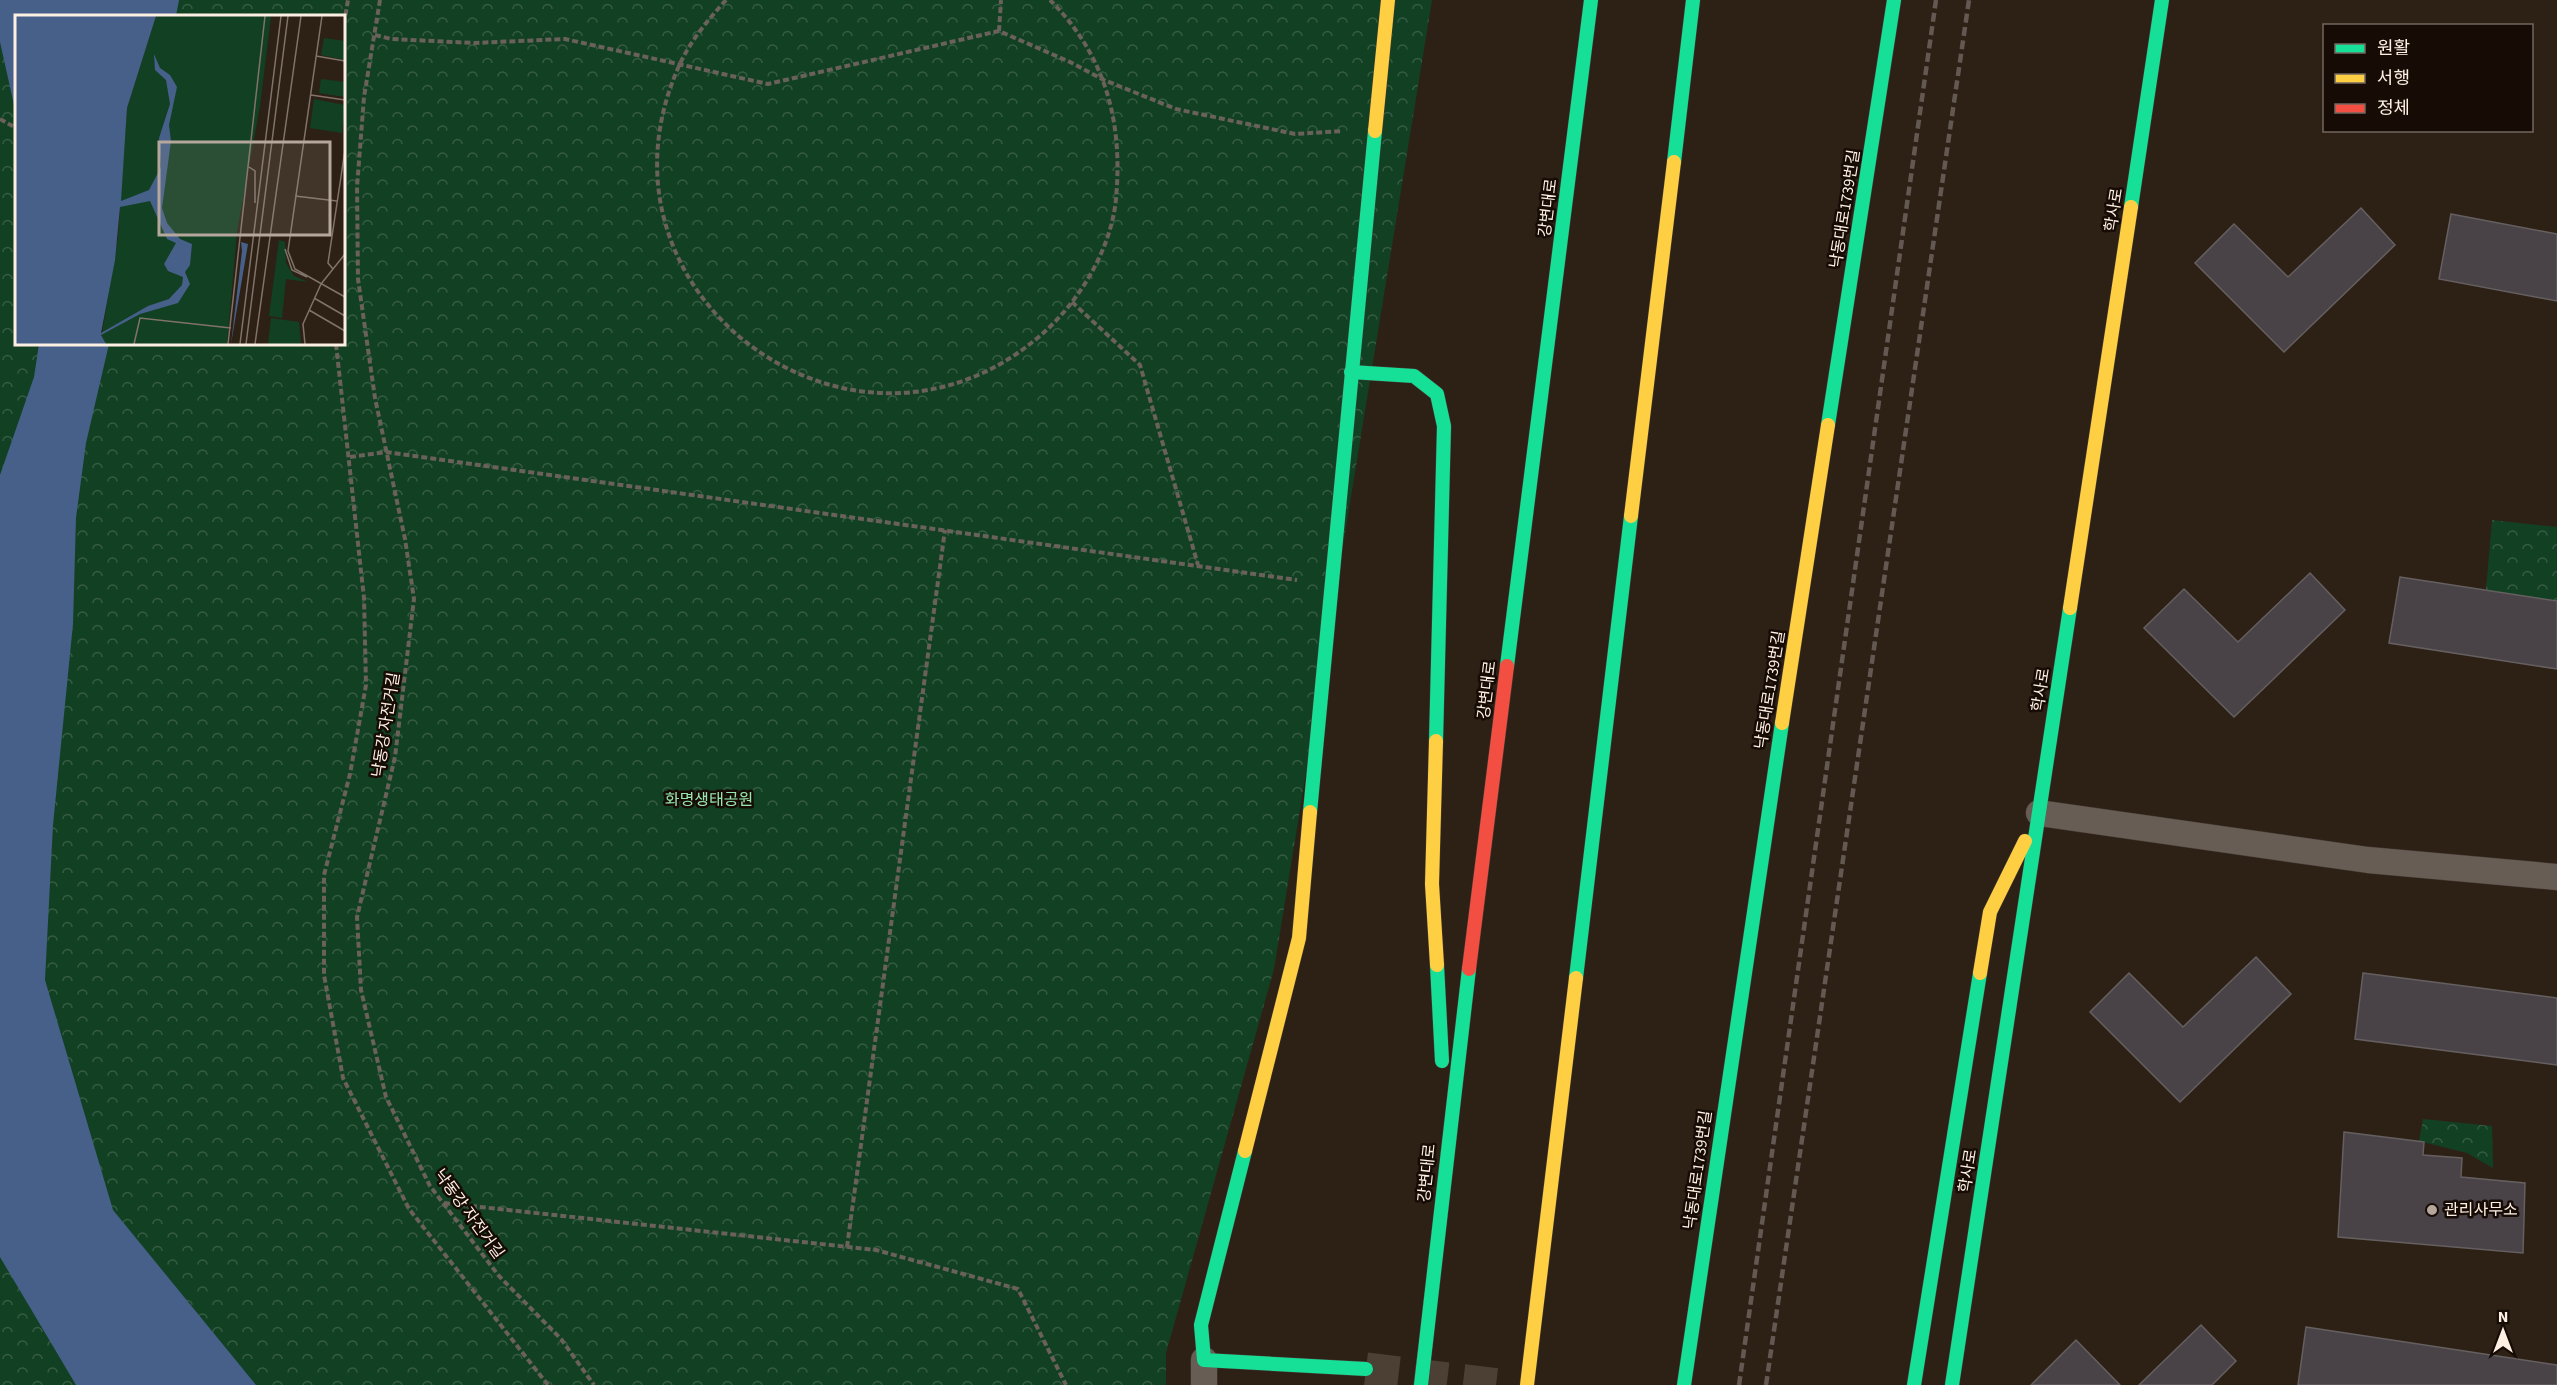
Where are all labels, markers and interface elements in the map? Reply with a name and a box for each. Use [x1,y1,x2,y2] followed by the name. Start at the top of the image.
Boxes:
[15,15,345,345] inset map
[2323,24,2533,132] legend
[2377,36,2410,61] text: 원활
[2377,66,2410,91] text: 서행
[2377,96,2410,121] text: 정체
[1825,148,1865,270] street label: 낙동대로1739번길
[1533,177,1563,239] street label: 강변대로
[2100,186,2128,234] street label: 학사로
[1750,629,1790,751] street label: 낙동대로1739번길
[1472,659,1502,721] street label: 강변대로
[2027,666,2055,714] street label: 학사로
[367,671,405,779] street label: 낙동강 자전거길
[665,789,753,811] park label: 화명생태공원
[1679,1109,1717,1231] street label: 낙동대로1739번길
[1413,1142,1441,1203] street label: 강변대로
[1954,1147,1982,1195] street label: 학사로
[429,1165,509,1263] street label: 낙동강 자전거길
[2444,1199,2518,1221] place label: 관리사무소
[2425,1203,2439,1217] marker: 관리사무소
[2473,1301,2533,1361] north arrow
[2498,1306,2508,1328] text: N

